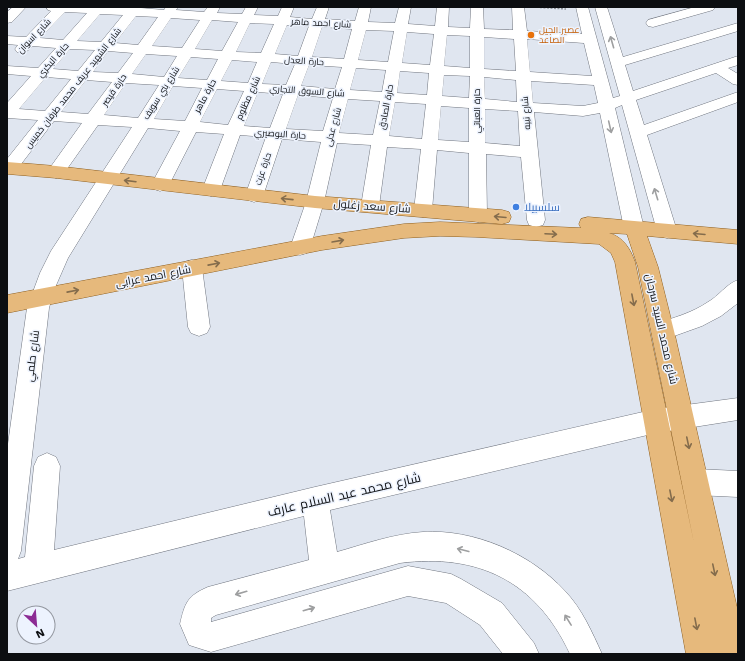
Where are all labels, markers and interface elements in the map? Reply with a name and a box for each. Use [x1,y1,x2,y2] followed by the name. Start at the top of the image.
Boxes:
[290,16,351,31] street label: شارع احمد ماهر
[15,17,54,56] street label: شارع اسوان
[539,25,580,45] place label: عصير الجيل الصاعد
[23,26,124,151] street label: شارع الشهيد عريف محمد طرفان خميس
[526,30,536,40] marker: عصير الجيل الصاعد
[608,36,615,49] one-way arrow
[35,41,72,81] street label: حارة البكري
[284,55,324,68] street label: حارة العدل
[141,65,183,122] street label: شارع بني سويف
[99,72,129,109] street label: حارة قيصر
[234,75,263,122] street label: شارع مظلوم
[192,77,218,115] street label: حارة ماهر
[269,83,345,101] street label: شارع السوق التجاري
[377,84,396,131] street label: حارة الصادق
[472,89,484,133] street label: حارة العباتي
[520,96,533,130] street label: شارع نبيه
[323,106,344,148] street label: شارع عدلى
[607,120,615,133] one-way arrow
[254,127,306,143] street label: حارة البوصيري
[253,152,273,186] street label: حارة عزت
[124,178,137,185] one-way arrow
[652,188,659,201] one-way arrow
[281,195,294,203] one-way arrow
[333,197,411,217] street label: شارع سعد زغلول
[524,201,560,214] place label: سلسبيلا
[511,202,521,212] marker: سلسبيلا
[494,213,507,220] one-way arrow
[544,230,557,238] one-way arrow
[693,231,706,238] one-way arrow
[331,236,344,244] one-way arrow
[207,260,220,268] one-way arrow
[114,263,192,291] street label: شارع احمد عرابى
[641,273,681,386] street label: شارع محمد السيد سرحان
[66,287,79,295] one-way arrow
[629,293,637,306] one-way arrow
[23,330,44,383] street label: شارع حلمي
[684,436,692,449] one-way arrow
[266,470,423,521] street label: شارع محمد عبد السلام عارف
[667,489,675,502] one-way arrow
[457,545,470,553] one-way arrow
[711,563,719,576] one-way arrow
[235,590,248,597] one-way arrow
[16,605,56,645] north arrow
[302,605,315,612] one-way arrow
[563,614,572,625] one-way arrow
[693,617,701,630] one-way arrow
[34,626,47,641] text: N

